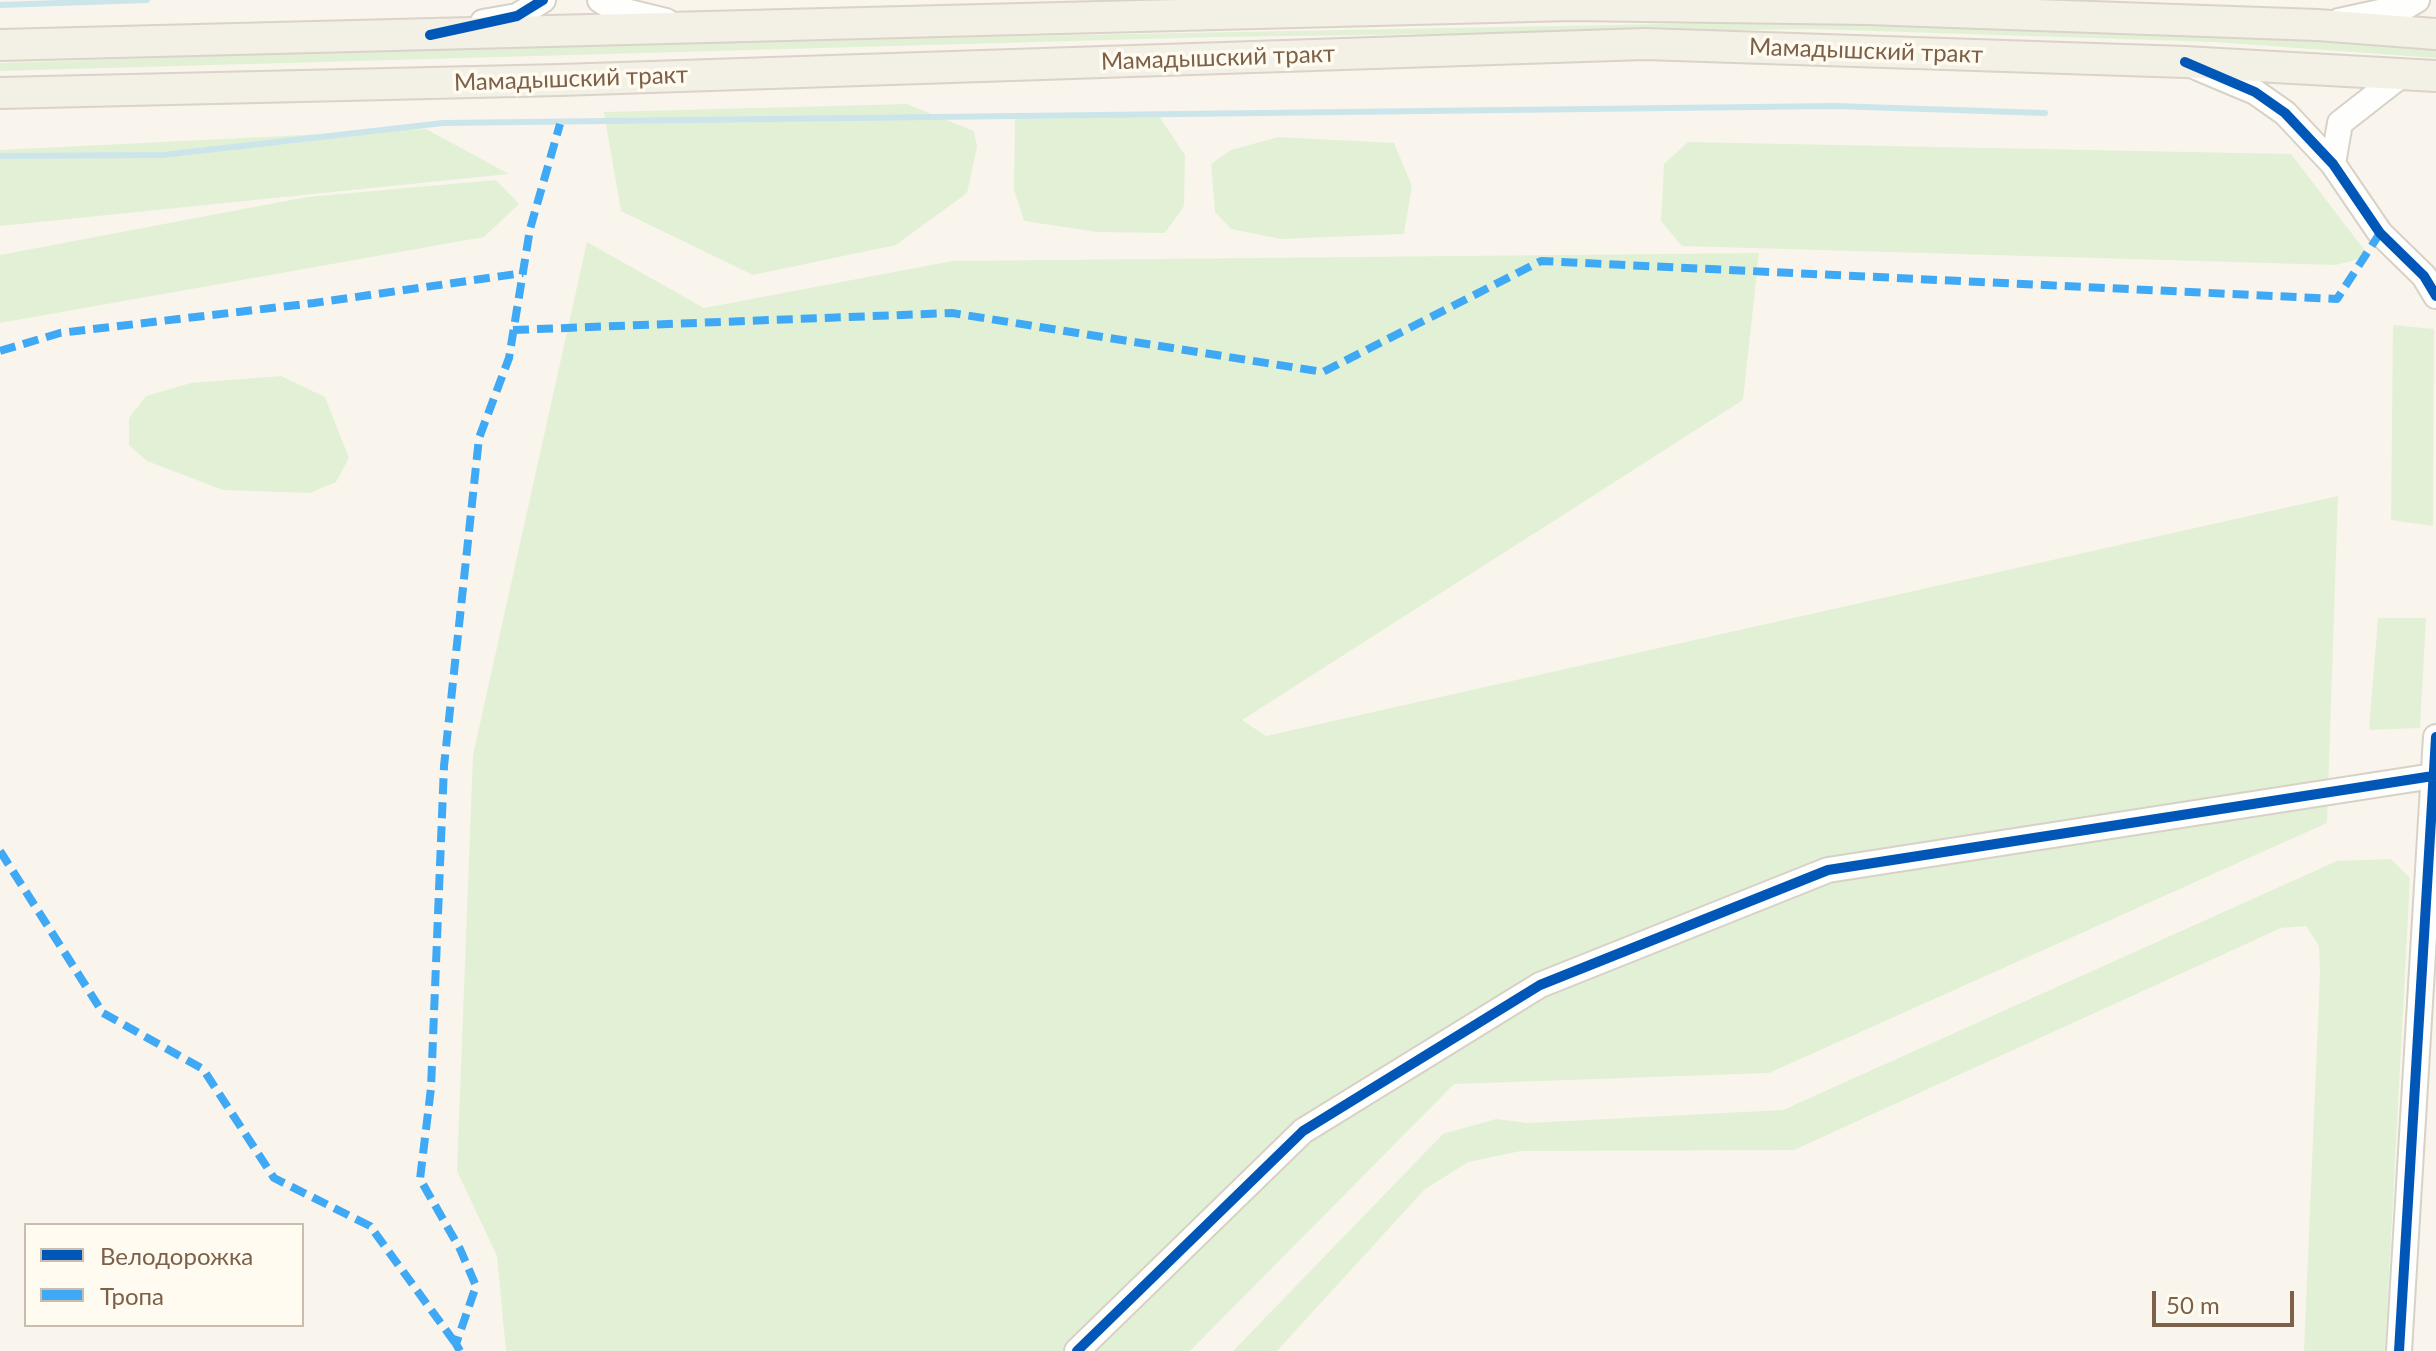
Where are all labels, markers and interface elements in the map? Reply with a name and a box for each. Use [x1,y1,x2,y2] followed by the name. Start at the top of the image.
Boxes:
[1748,33,1984,69] street label: Мамадышский тракт
[1100,40,1336,76] street label: Мамадышский тракт
[453,61,689,97] street label: Мамадышский тракт
[24,1223,304,1327] legend
[100,1241,253,1270] text: Велодорожка
[2156,1275,2298,1325] scale bar
[100,1281,164,1310] text: Тропа
[2166,1290,2220,1319] text: 50 m

